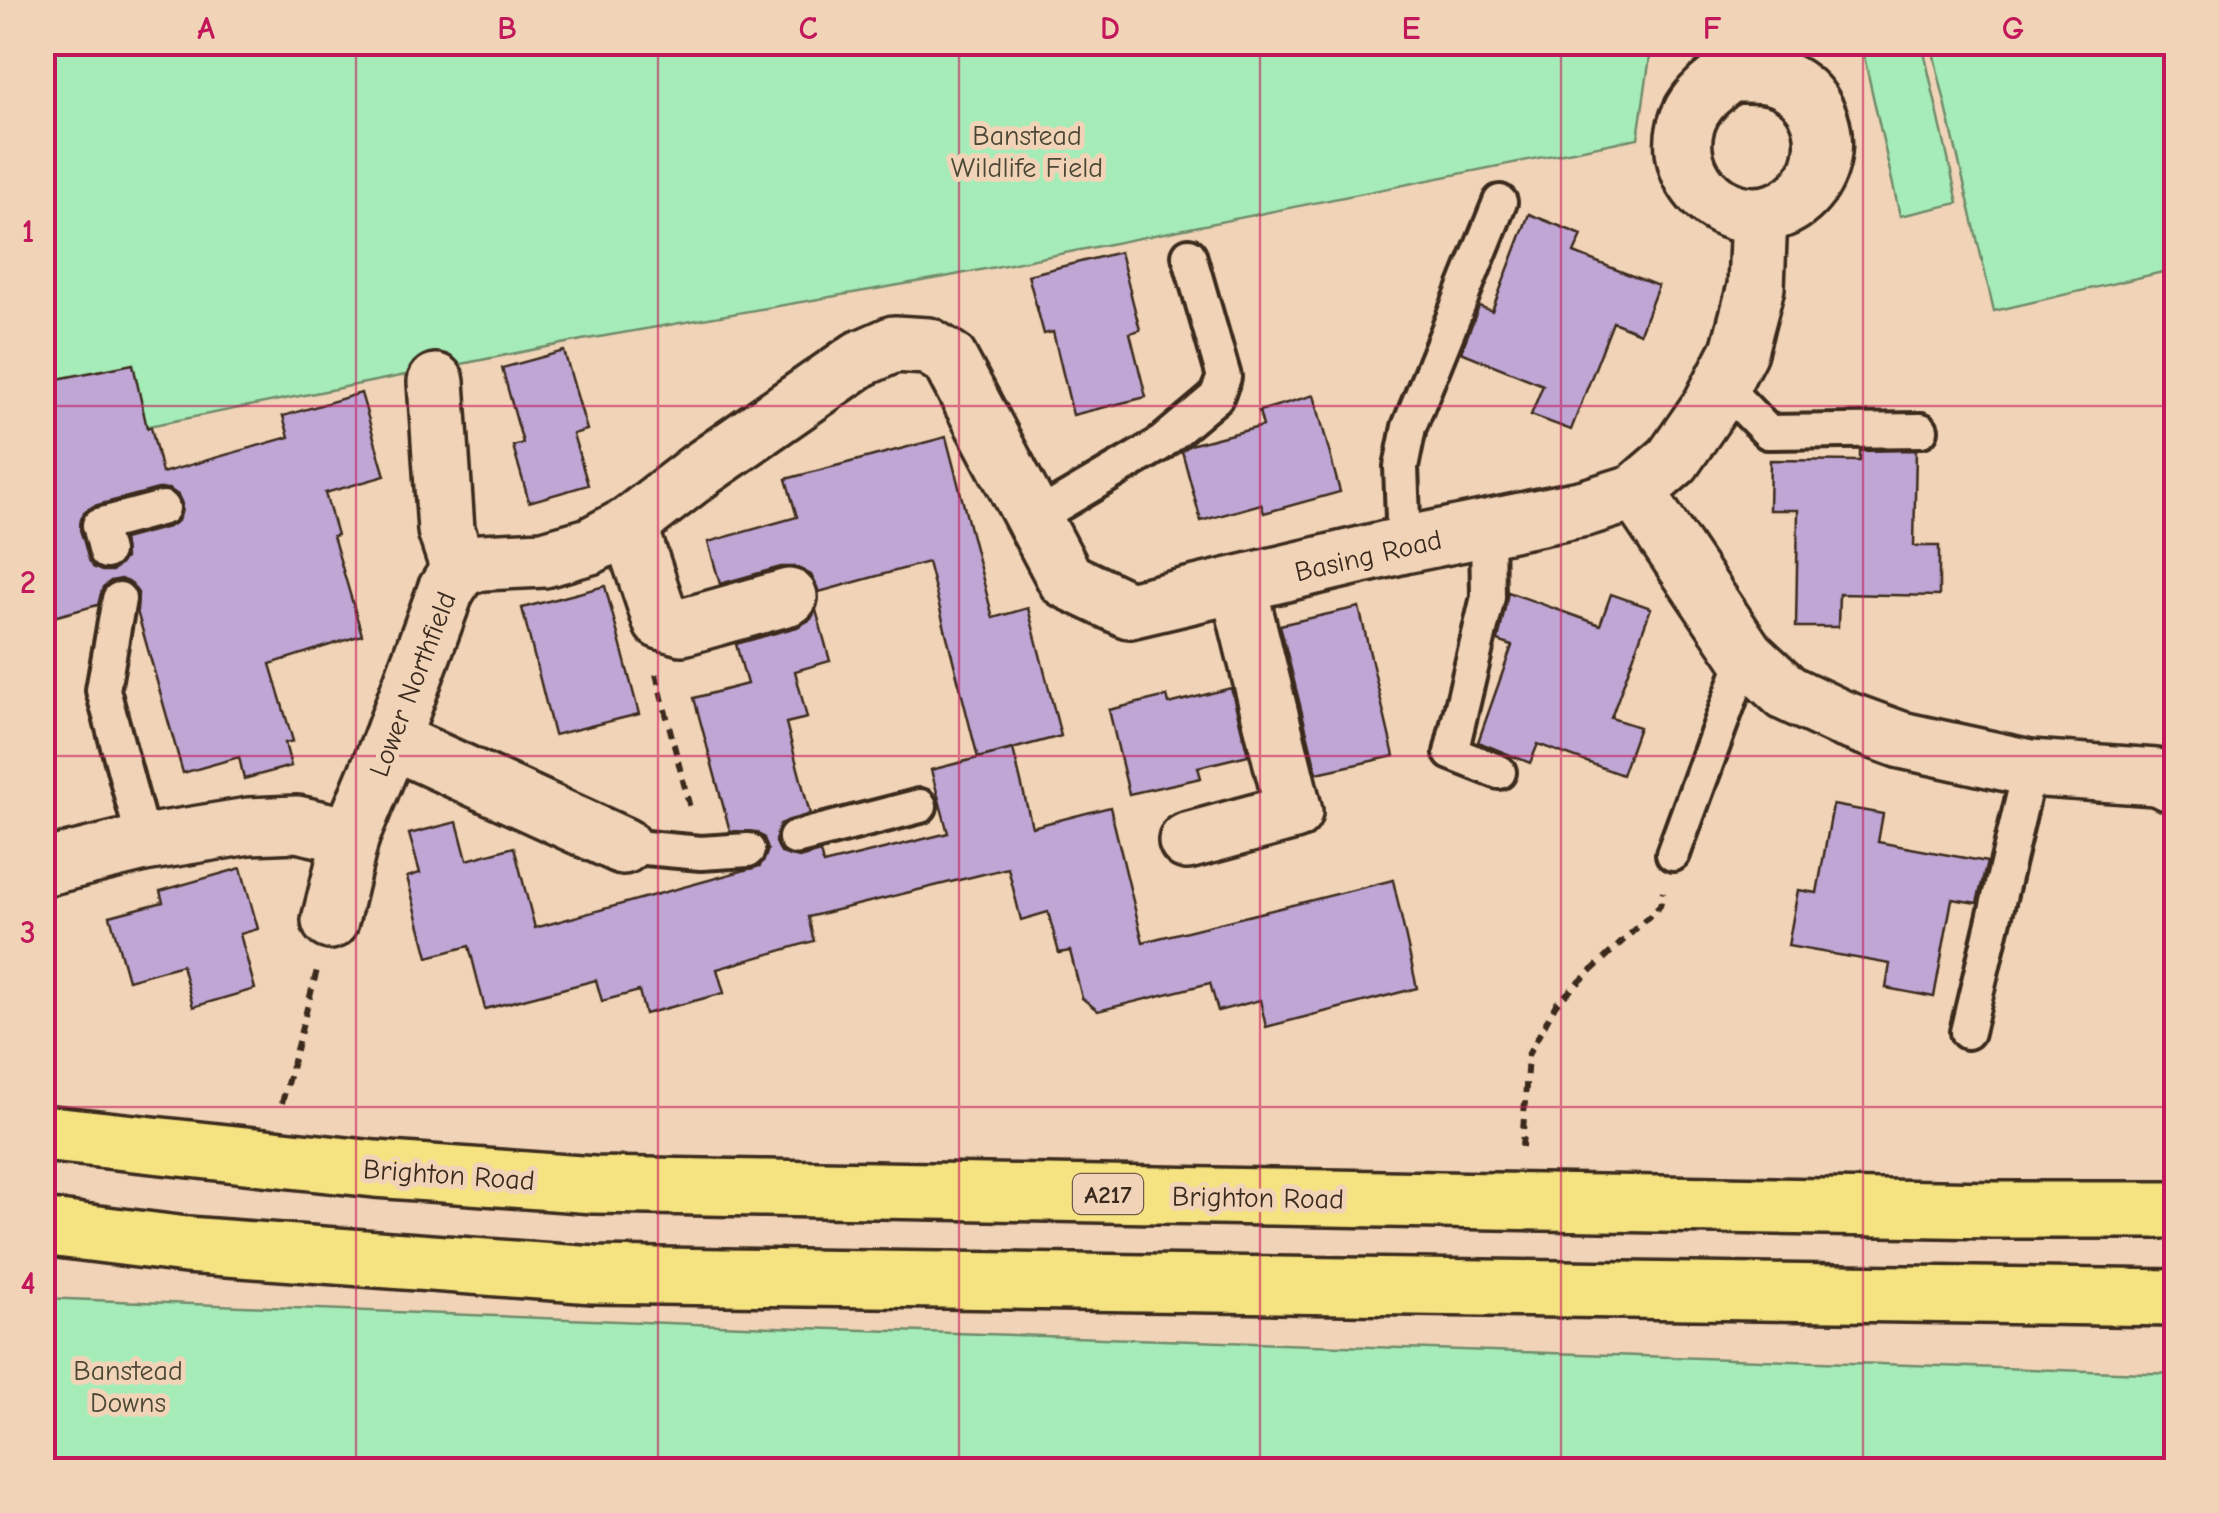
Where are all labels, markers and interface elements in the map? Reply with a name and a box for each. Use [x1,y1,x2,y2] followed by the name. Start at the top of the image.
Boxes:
[197,10,215,47] text: A
[497,10,517,47] text: B
[798,10,818,47] text: C
[1100,10,1120,47] text: D
[1402,10,1421,47] text: E
[1703,10,1722,47] text: F
[2002,10,2024,47] text: G
[951,120,1103,184] park label: Banstead Wildlife Field
[22,213,34,250] text: 1
[1292,524,1445,588] street label: Basing Road
[20,564,36,601] text: 2
[363,587,463,781] street label: Lower Northfield
[20,914,36,951] text: 3
[362,1153,536,1197] street label: Brighton Road
[1073,1174,1143,1214] road number: A217
[1172,1181,1344,1215] street label: Brighton Road
[20,1265,36,1302] text: 4
[73,1355,183,1419] park label: Banstead Downs

